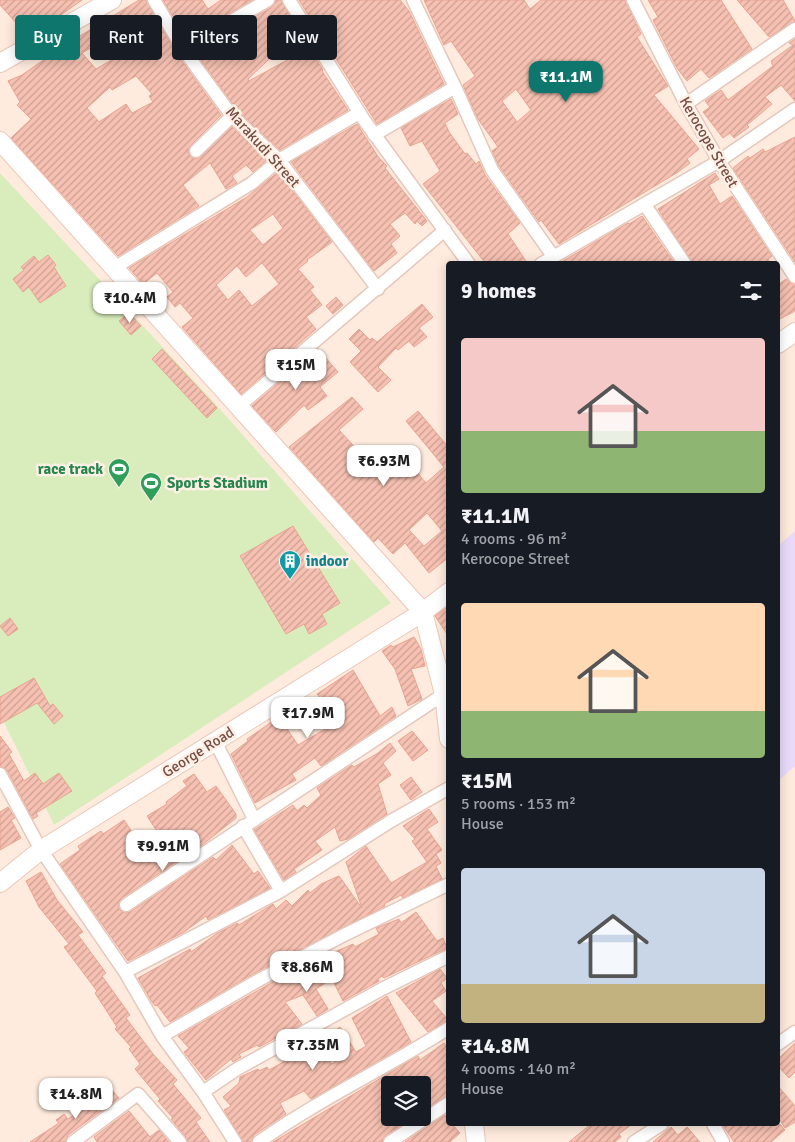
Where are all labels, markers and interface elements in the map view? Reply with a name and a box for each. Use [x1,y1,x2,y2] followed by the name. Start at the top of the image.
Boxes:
[15,15,80,60] chip: Buy
[90,15,162,60] chip: Rent
[172,15,257,60] chip: Filters
[267,15,337,60] chip: New
[525,61,607,103] pin: ₹11.1M
[540,67,592,87] text: ₹11.1M
[676,93,742,191] street label: Kerocope Street
[222,103,304,191] street label: Marakudi Street
[737,277,765,305] icon: filters
[461,278,536,304] text: 9 homes
[89,282,171,324] pin: ₹10.4M
[104,288,156,308] text: ₹10.4M
[266,348,326,391] pin: ₹15M
[276,355,316,375] text: ₹15M
[568,371,658,461] icon: home
[343,444,425,487] pin: ₹6.93M
[358,451,410,471] text: ₹6.93M
[107,457,131,488] sports icon: race track
[38,460,103,478] place label: race track
[139,471,163,502] sports icon: Sports Stadium
[167,474,268,492] place label: Sports Stadium
[461,503,530,529] text: ₹11.1M
[461,529,567,549] text: 4 rooms · 96 m²
[278,549,302,580] building icon: indoor
[461,549,570,569] text: Kerocope Street
[306,552,348,570] place label: indoor
[568,636,658,726] icon: home
[267,696,349,739] pin: ₹17.9M
[282,703,334,723] text: ₹17.9M
[159,723,237,781] street label: George Road
[461,768,513,794] text: ₹15M
[461,794,576,814] text: 5 rooms · 153 m²
[461,814,504,834] text: House
[122,830,204,872] pin: ₹9.91M
[137,836,189,856] text: ₹9.91M
[568,901,658,991] icon: home
[266,950,348,993] pin: ₹8.86M
[281,957,333,977] text: ₹8.86M
[272,1028,354,1071] pin: ₹7.35M
[461,1033,530,1059] text: ₹14.8M
[287,1035,339,1055] text: ₹7.35M
[461,1059,576,1079] text: 4 rooms · 140 m²
[381,1076,431,1126] map controls
[381,1076,431,1126] button: layers
[35,1078,117,1120] pin: ₹14.8M
[461,1079,504,1099] text: House
[50,1084,102,1104] text: ₹14.8M

